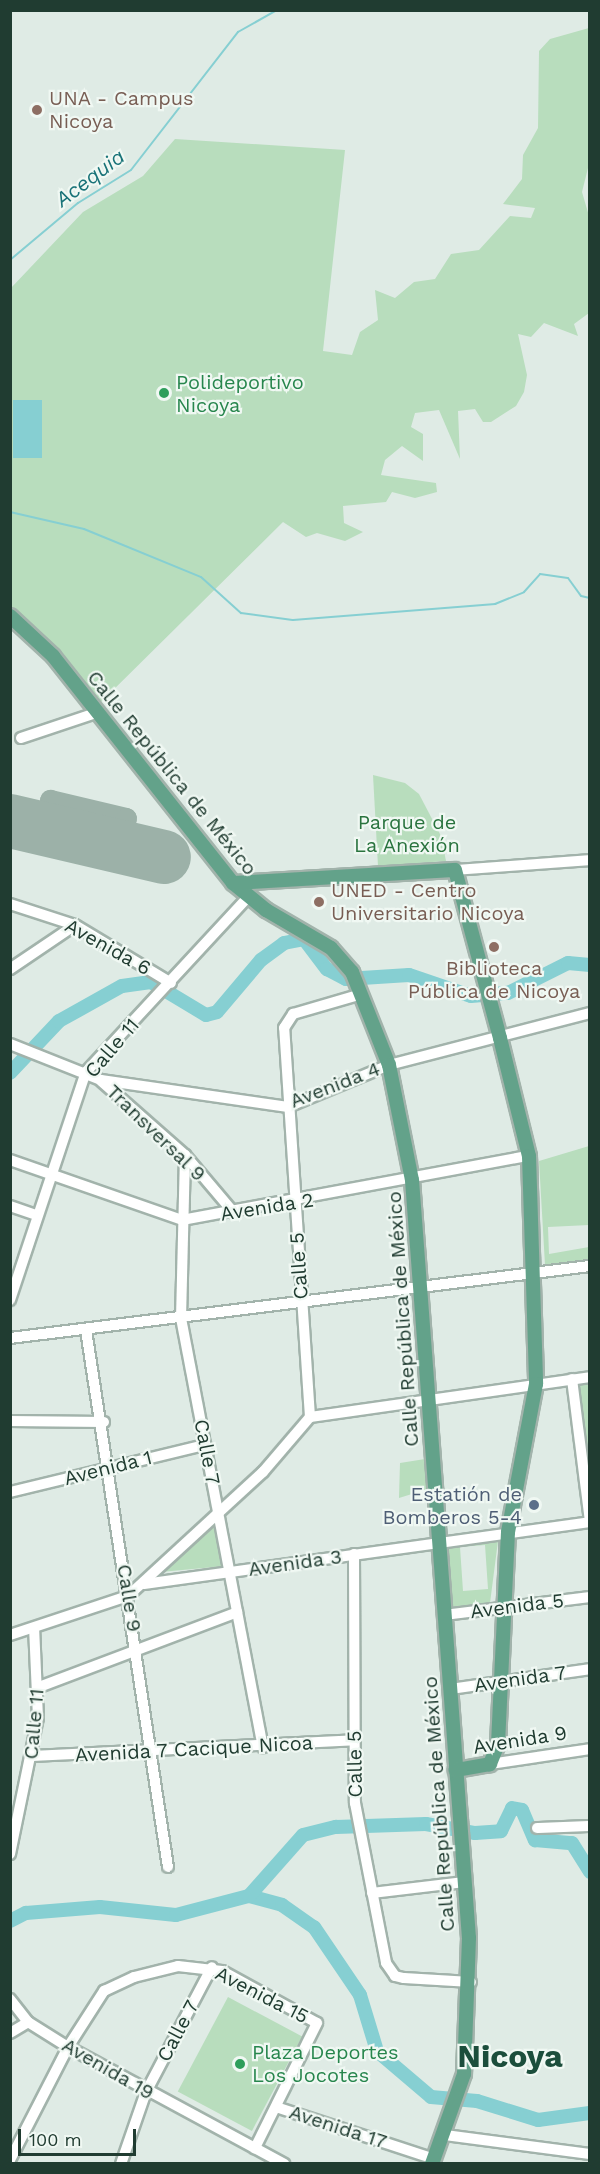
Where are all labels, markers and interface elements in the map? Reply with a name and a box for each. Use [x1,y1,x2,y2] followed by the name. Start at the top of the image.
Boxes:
[49,86,194,133] place label: UNA - Campus Nicoya
[30,103,44,117] marker: UNA - Campus Nicoya
[50,144,130,212] water label: Acequia
[176,370,304,417] place label: Polideportivo Nicoya
[157,386,171,400] marker: Polideportivo Nicoya
[82,666,262,880] street label: Calle República de México
[353,811,461,858] park label: Parque de La Anexión
[331,879,525,926] place label: UNED - Centro Universitario Nicoya
[312,895,326,909] marker: UNED - Centro Universitario Nicoya
[61,913,155,981] street label: Avenida 6
[487,940,501,954] marker: Biblioteca Pública de Nicoya
[407,957,581,1004] place label: Biblioteca Pública de Nicoya
[80,1013,144,1083] street label: Calle 11
[286,1057,384,1113] street label: Avenida 4
[101,1079,211,1187] street label: Transversal 9
[218,1188,316,1226] street label: Avenida 2
[382,1190,424,1448] street label: Calle República de México
[285,1232,313,1300] street label: Calle 5
[189,1417,225,1487] street label: Calle 7
[61,1445,155,1491] street label: Avenida 1
[383,1482,522,1529] place label: Estatión de Bomberos 5-4
[527,1498,541,1512] marker: Estatión de Bomberos 5-4
[247,1545,343,1581] street label: Avenida 3
[112,1563,146,1633] street label: Calle 9
[469,1588,565,1624] street label: Avenida 5
[472,1661,568,1697] street label: Avenida 7
[418,1675,460,1933] street label: Calle República de México
[19,1687,49,1761] street label: Calle 11
[471,1721,569,1759] street label: Avenida 9
[342,1730,368,1798] street label: Calle 5
[73,1731,315,1767] street label: Avenida 7 Cacique Nicoa
[211,1961,313,2029] street label: Avenida 15
[152,1996,204,2066] street label: Calle 7
[57,2033,159,2105] street label: Avenida 19
[457,2037,563,2075] district label: Nicoya
[252,2040,399,2087] place label: Plaza Deportes Los Jocotes
[233,2057,247,2071] marker: Plaza Deportes Los Jocotes
[286,2100,390,2154] street label: Avenida 17
[21,2117,140,2155] scale bar
[29,2129,82,2150] text: 100 m

